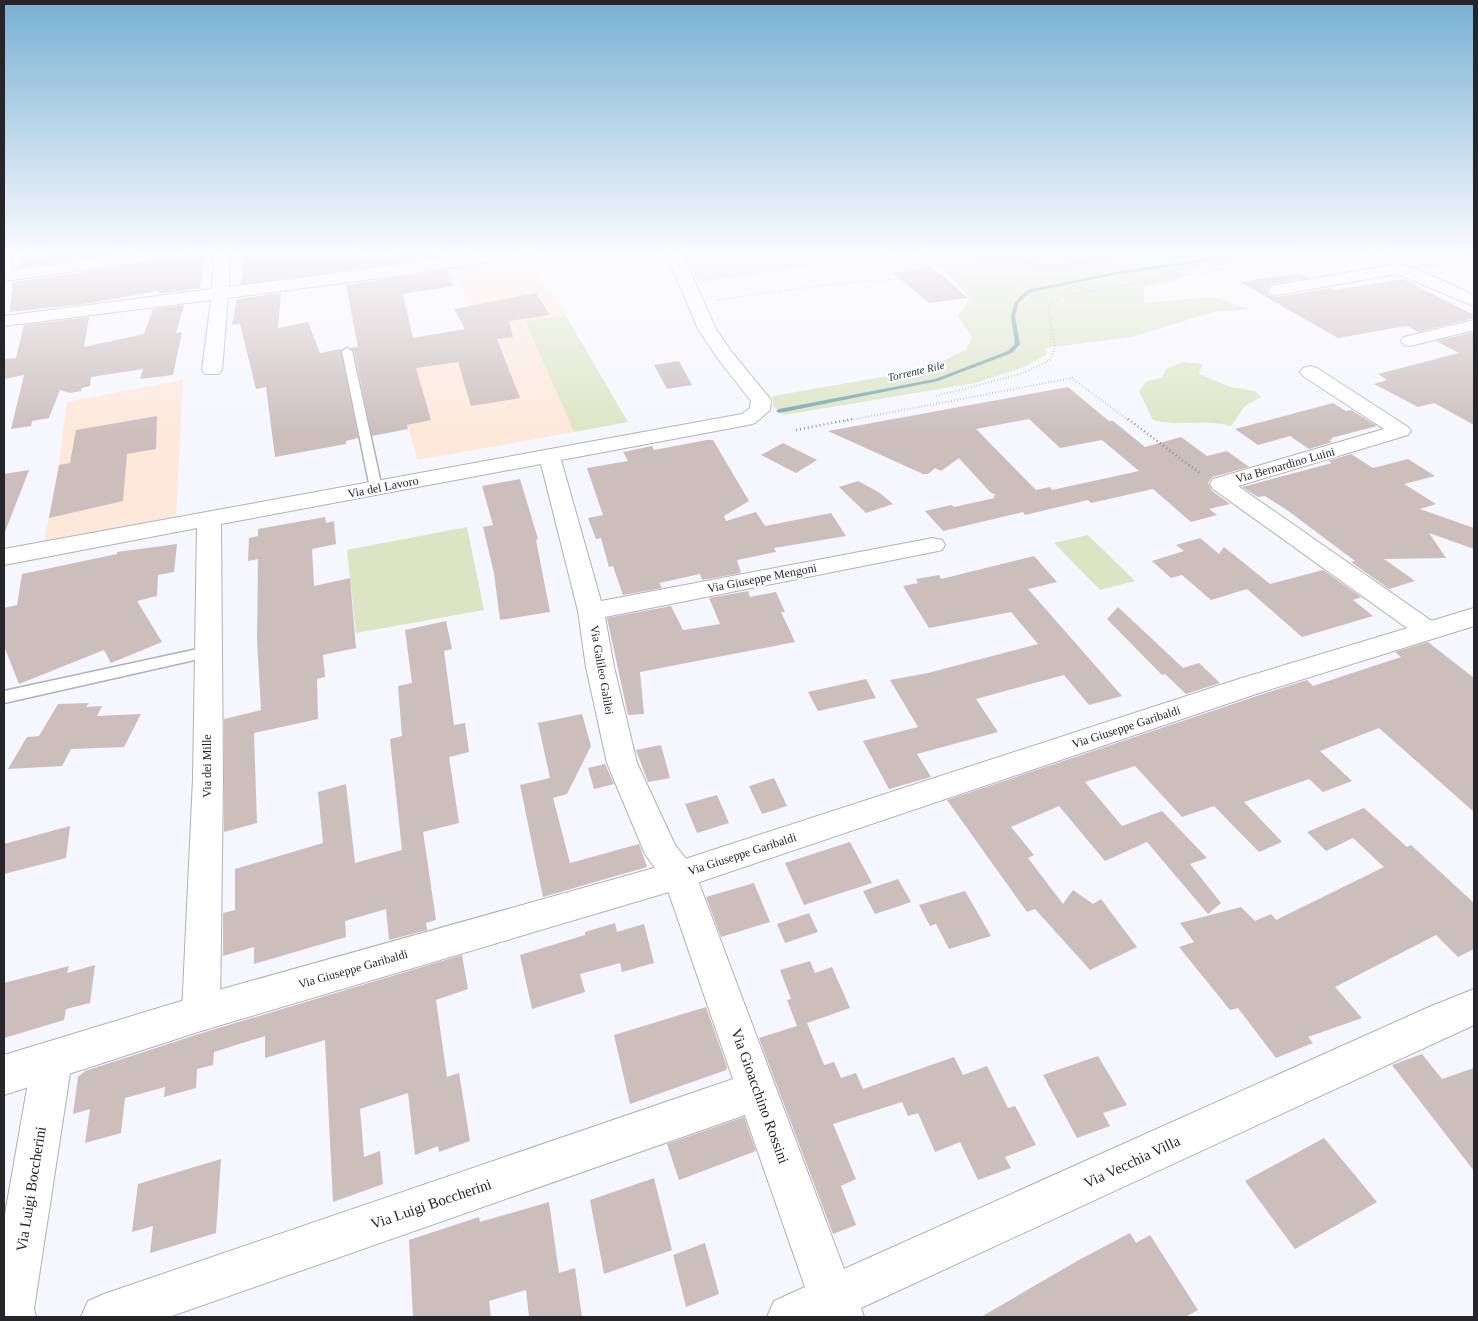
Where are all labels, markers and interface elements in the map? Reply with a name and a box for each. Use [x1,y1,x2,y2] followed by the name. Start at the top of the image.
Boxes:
[887,359,945,383] water label: Torrente Rile
[1234,444,1337,486] street label: Via Bernardino Luini
[346,473,420,501] street label: Via del Lavoro
[706,560,819,595] street label: Via Giuseppe Mengoni
[587,624,617,716] street label: Via Galileo Galilei
[1070,703,1183,751] street label: Via Giuseppe Garibaldi
[200,734,214,798] street label: Via dei Mille
[686,830,799,878] street label: Via Giuseppe Garibaldi
[297,946,410,991] street label: Via Giuseppe Garibaldi
[728,1026,792,1166] street label: Via Gioacchino Rossini
[13,1125,49,1253] street label: Via Luigi Boccherini
[1081,1133,1183,1191] street label: Via Vecchia Villa
[369,1176,493,1232] street label: Via Luigi Boccherini

